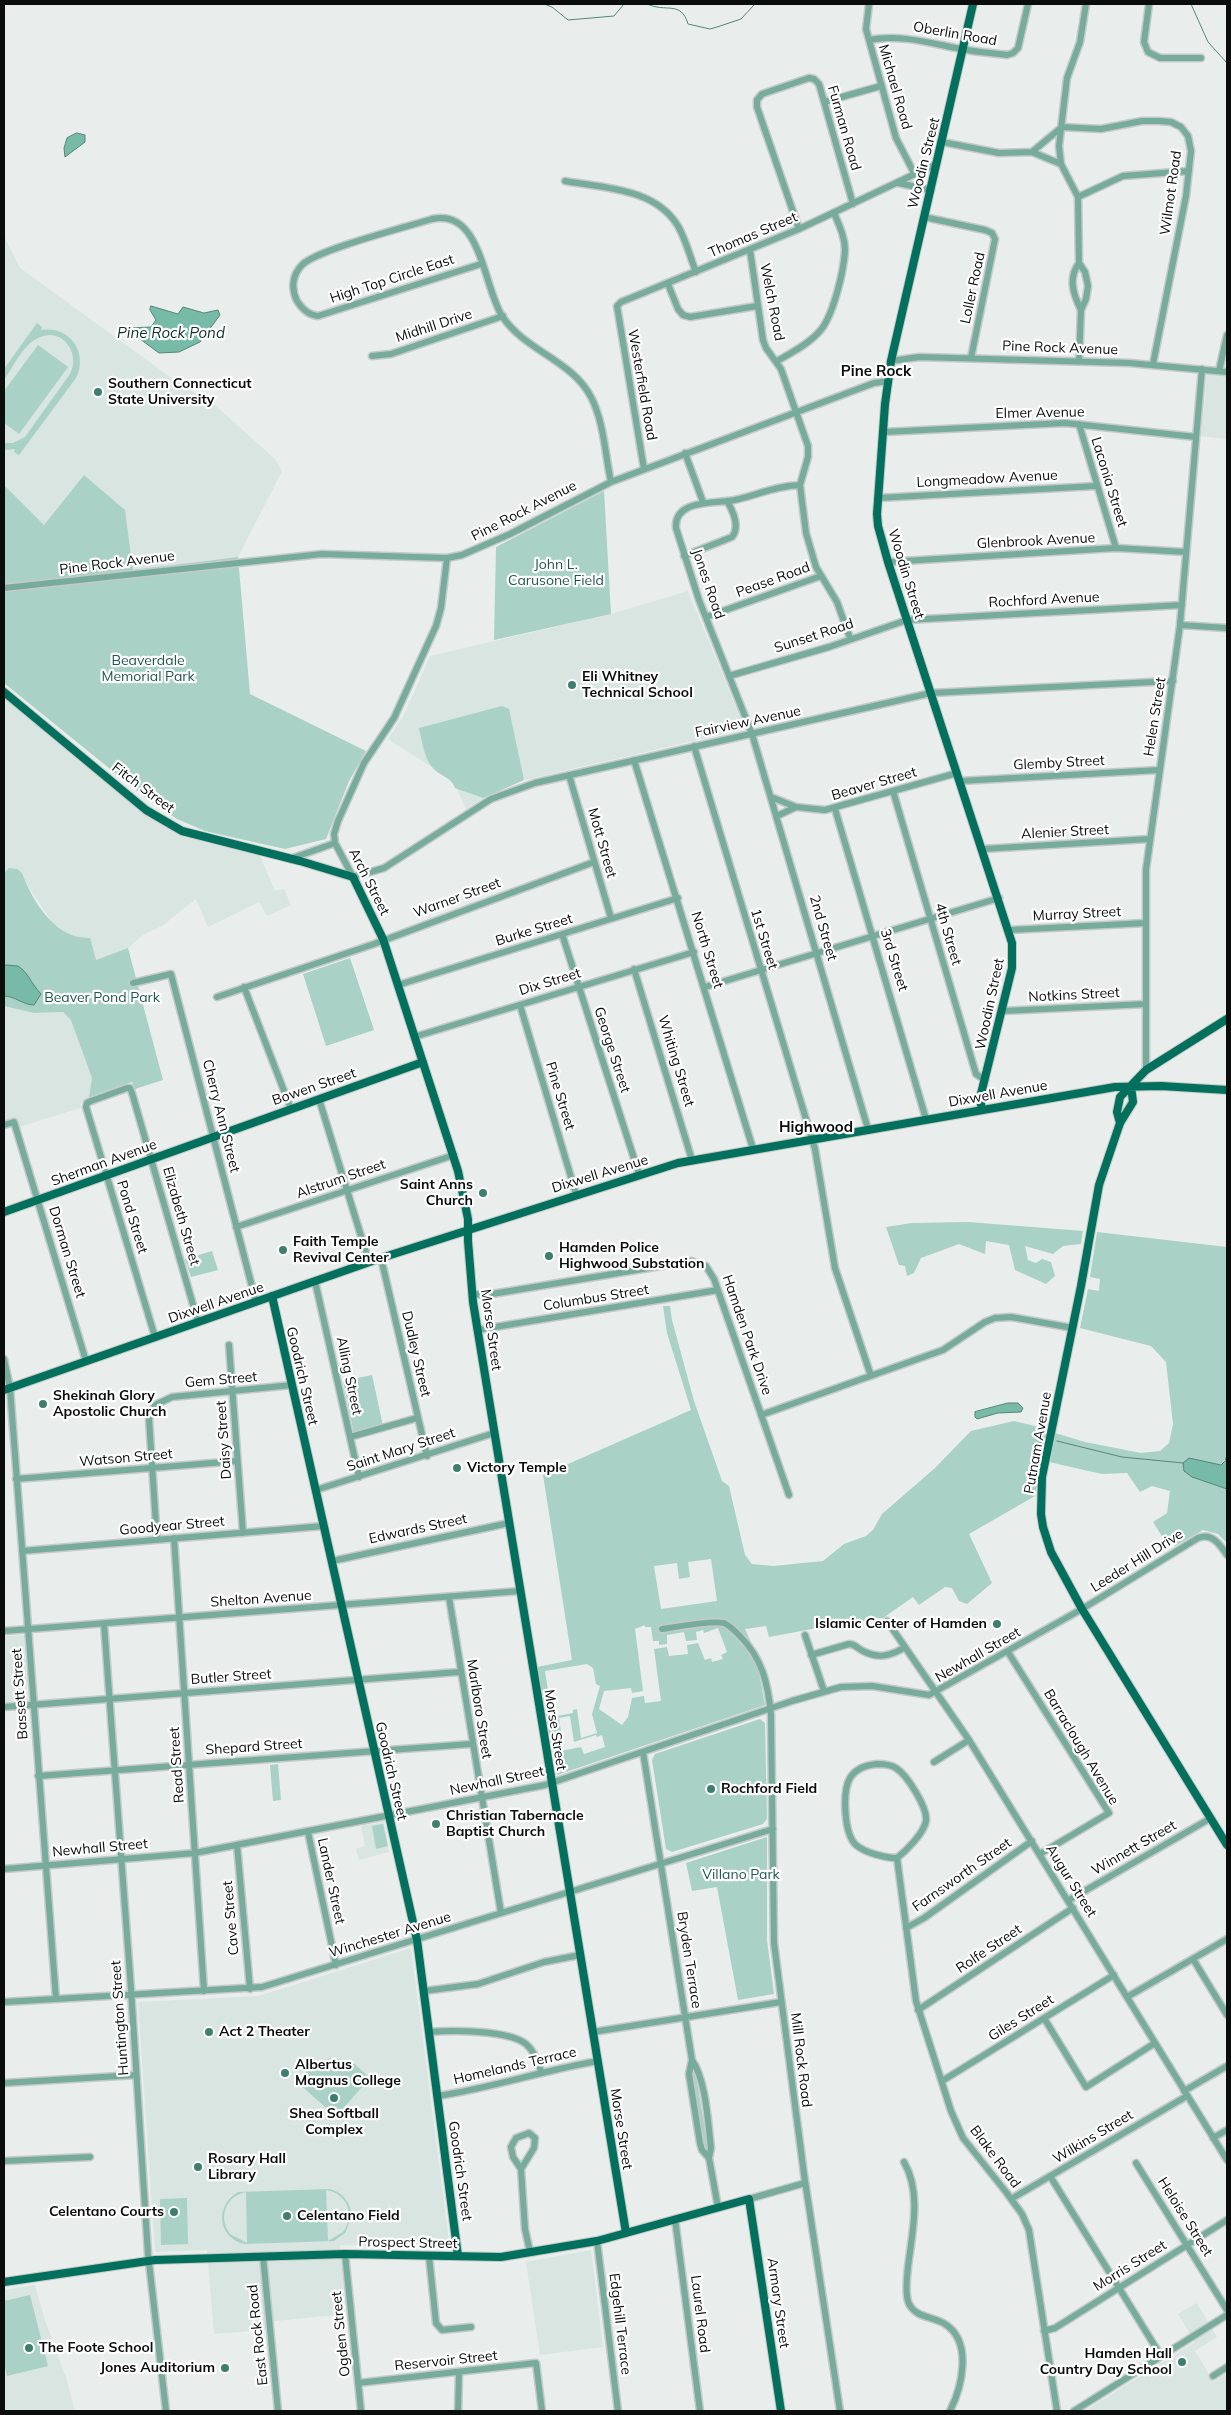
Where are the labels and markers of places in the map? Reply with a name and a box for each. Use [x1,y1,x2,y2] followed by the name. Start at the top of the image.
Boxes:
[108,376,252,408] place label: Southern Connecticut State University
[92,386,104,398] marker: Southern Connecticut State University
[582,669,693,702] place label: Eli Whitney Technical School
[566,679,578,691] marker: Eli Whitney Technical School
[400,1177,473,1210] place label: Saint Anns Church
[477,1187,489,1199] marker: Saint Anns Church
[293,1234,389,1266] place label: Faith Temple Revival Center
[559,1240,705,1272] place label: Hamden Police Highwood Substation
[277,1244,289,1256] marker: Faith Temple Revival Center
[543,1250,555,1262] marker: Hamden Police Highwood Substation
[53,1388,166,1420] place label: Shekinah Glory Apostolic Church
[37,1398,49,1410] marker: Shekinah Glory Apostolic Church
[467,1460,567,1476] place label: Victory Temple
[451,1462,463,1474] marker: Victory Temple
[815,1616,987,1632] place label: Islamic Center of Hamden
[991,1618,1003,1630] marker: Islamic Center of Hamden
[721,1781,817,1797] place label: Rochford Field
[705,1783,717,1795] marker: Rochford Field
[446,1808,584,1840] place label: Christian Tabernacle Baptist Church
[430,1818,442,1830] marker: Christian Tabernacle Baptist Church
[219,2024,310,2040] place label: Act 2 Theater
[203,2026,215,2038] marker: Act 2 Theater
[295,2057,401,2090] place label: Albertus Magnus College
[279,2067,291,2079] marker: Albertus Magnus College
[328,2092,340,2104] marker: Shea Softball Complex
[289,2106,379,2138] place label: Shea Softball Complex
[208,2151,286,2184] place label: Rosary Hall Library
[192,2161,204,2173] marker: Rosary Hall Library
[49,2204,164,2220] place label: Celentano Courts
[168,2206,180,2218] marker: Celentano Courts
[297,2208,400,2224] place label: Celentano Field
[281,2210,293,2222] marker: Celentano Field
[39,2340,153,2356] place label: The Foote School
[23,2342,35,2354] marker: The Foote School
[1040,2346,1172,2378] place label: Hamden Hall Country Day School
[1176,2356,1188,2368] marker: Hamden Hall Country Day School
[100,2360,215,2376] place label: Jones Auditorium
[219,2362,231,2374] marker: Jones Auditorium

